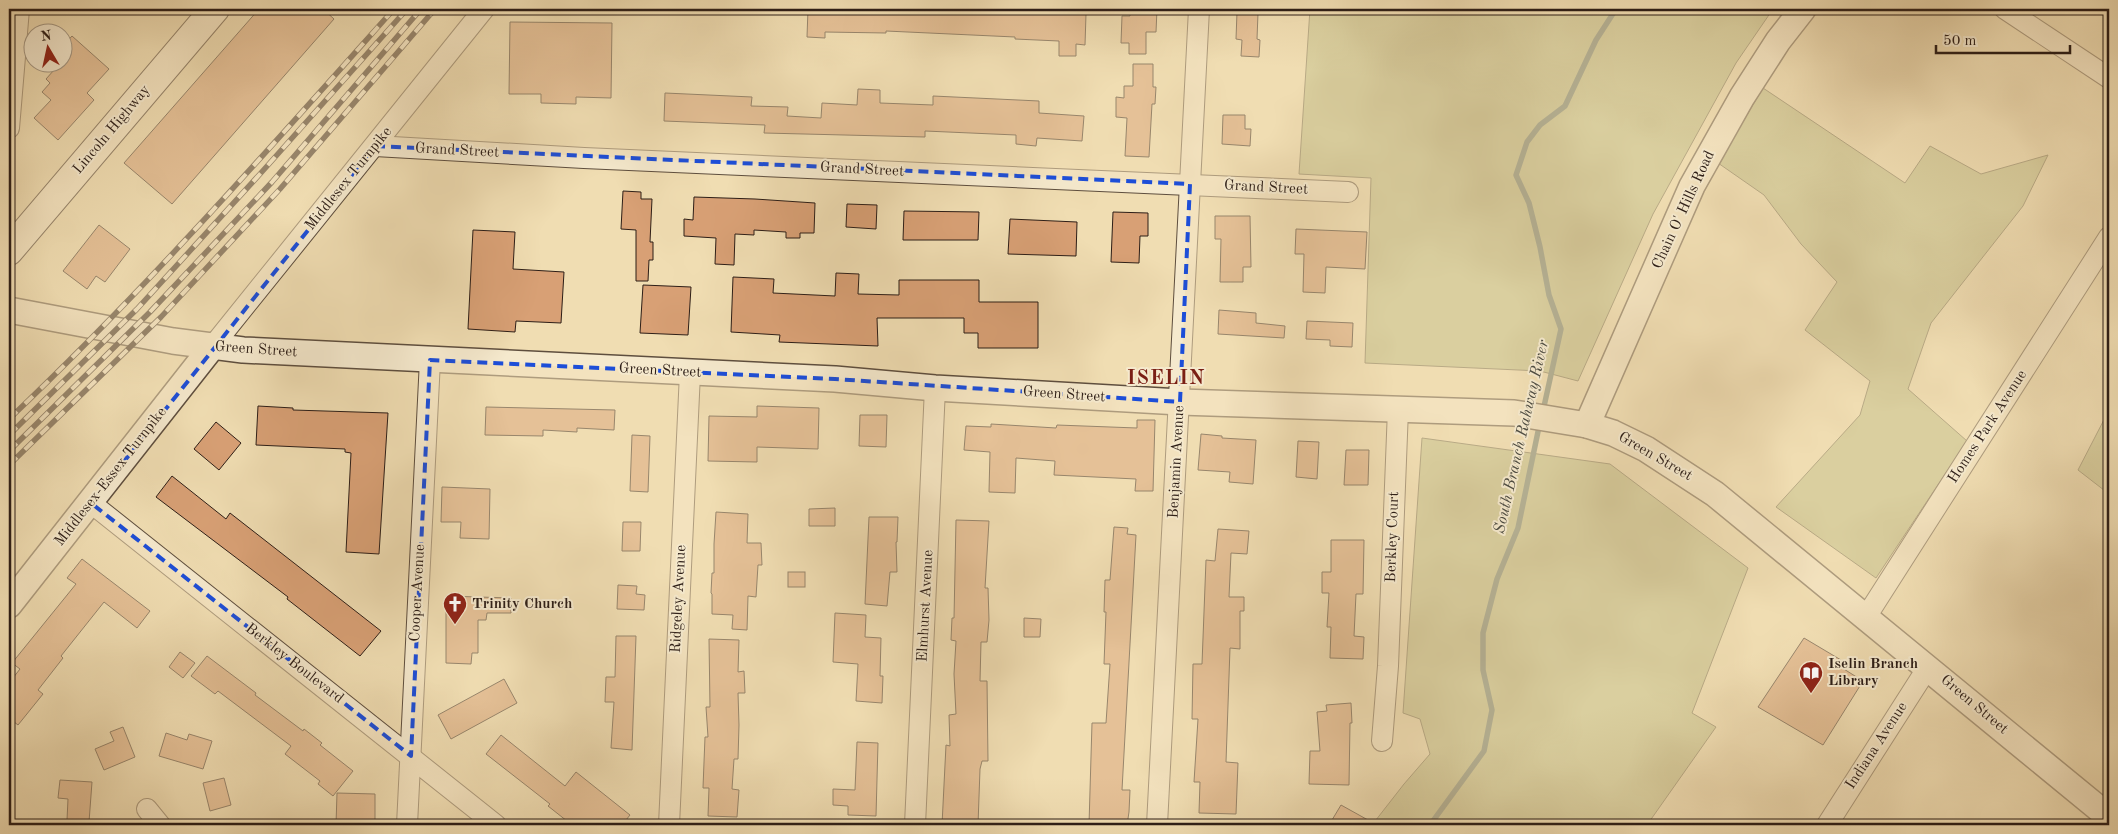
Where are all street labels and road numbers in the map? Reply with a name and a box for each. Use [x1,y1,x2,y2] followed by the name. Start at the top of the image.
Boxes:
[71,83,153,177] street label: Lincoln Highway
[303,124,395,234] street label: Middlesex Turnpike
[415,141,499,161] street label: Grand Street
[1650,149,1718,271] street label: Chain O' Hills Road
[820,160,904,180] street label: Grand Street
[1224,178,1308,198] street label: Grand Street
[214,340,298,360] street label: Green Street
[618,361,702,381] street label: Green Street
[1946,368,2030,486] street label: Homes Park Avenue
[1022,385,1106,405] street label: Green Street
[52,405,170,549] street label: Middlesex-Essex Turnpike
[1167,405,1187,519] street label: Benjamin Avenue
[1615,430,1695,484] street label: Green Street
[1384,491,1402,583] street label: Berkley Court
[408,544,428,642] street label: Cooper Avenue
[669,544,689,654] street label: Ridgeley Avenue
[916,549,936,662] street label: Elmhurst Avenue
[242,621,346,707] street label: Berkley Boulevard
[1937,673,2011,737] street label: Green Street
[1843,700,1911,792] street label: Indiana Avenue

